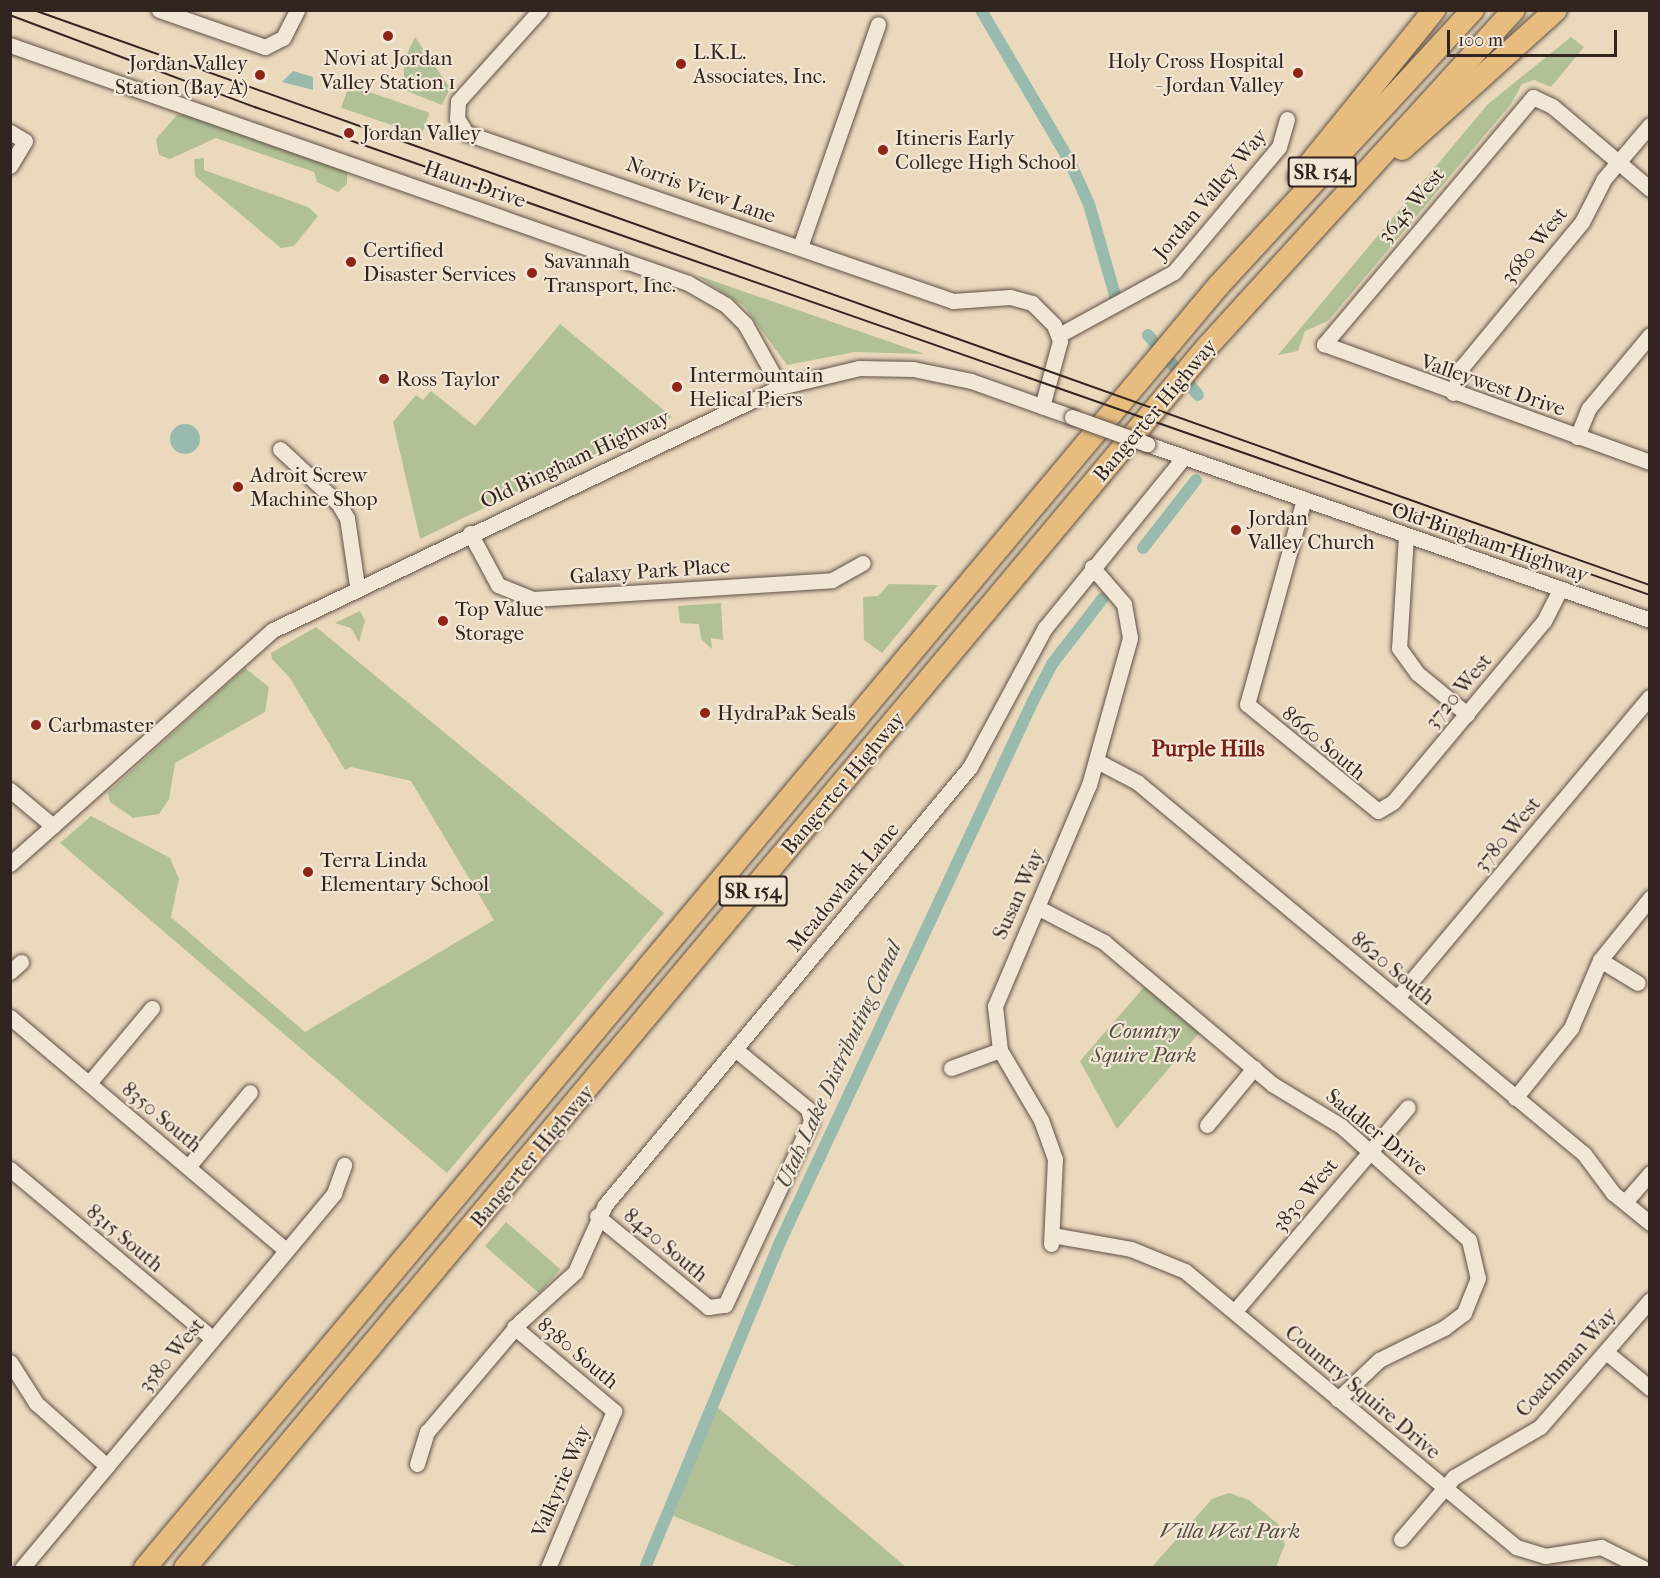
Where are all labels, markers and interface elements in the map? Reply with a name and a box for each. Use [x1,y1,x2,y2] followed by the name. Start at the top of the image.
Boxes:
[1450,18,1620,56] scale bar
[381,29,395,43] marker: Novi at Jordan Valley Station 1
[1458,30,1503,51] text: 100 m
[693,39,826,89] place label: L.K.L. Associates, Inc.
[320,45,456,95] place label: Novi at Jordan Valley Station 1
[1107,48,1284,98] place label: Holy Cross Hospital - Jordan Valley
[115,50,248,100] place label: Jordan Valley Station (Bay A)
[674,57,688,71] marker: L.K.L. Associates, Inc.
[1289,64,1307,82] marker: Holy Cross Hospital - Jordan Valley
[253,68,267,82] marker: Jordan Valley Station (Bay A)
[362,120,481,146] place label: Jordan Valley
[1148,123,1272,265] street label: Jordan Valley Way
[340,124,358,142] marker: Jordan Valley
[895,125,1076,175] place label: Itineris Early College High School
[876,143,890,157] marker: Itineris Early College High School
[623,151,779,229] street label: Norris View Lane
[421,155,529,213] street label: Haun Drive
[1288,155,1356,189] road number: SR 154
[1372,162,1450,248] street label: 3645 West
[1495,202,1573,288] street label: 3680 West
[363,237,516,287] place label: Certified Disaster Services
[544,248,676,298] place label: Savannah Transport, Inc.
[344,255,358,269] marker: Certified Disaster Services
[525,266,539,280] marker: Savannah Transport, Inc.
[1088,333,1222,487] street label: Bangerter Highway
[1417,348,1569,422] street label: Valleywest Drive
[689,362,823,412] place label: Intermountain Helical Piers
[396,366,500,392] place label: Ross Taylor
[377,372,391,386] marker: Ross Taylor
[670,380,684,394] marker: Intermountain Helical Piers
[476,404,674,514] street label: Old Bingham Highway
[250,462,378,512] place label: Adroit Screw Machine Shop
[231,480,245,494] marker: Adroit Screw Machine Shop
[1388,497,1592,587] street label: Old Bingham Highway
[1248,505,1375,555] place label: Jordan Valley Church
[1229,523,1243,537] marker: Jordan Valley Church
[569,553,731,589] street label: Galaxy Park Place
[455,596,544,646] place label: Top Value Storage
[436,614,450,628] marker: Top Value Storage
[1419,648,1497,734] street label: 3720 West
[717,700,856,726] place label: HydraPak Seals
[1277,701,1371,785] street label: 8660 South
[698,706,712,720] marker: HydraPak Seals
[776,706,910,860] street label: Bangerter Highway
[48,712,153,738] place label: Carbmaster
[29,718,43,732] marker: Carbmaster
[1151,737,1265,763] district label: Purple Hills
[1468,791,1546,877] street label: 3780 West
[782,817,904,957] street label: Meadowlark Lane
[987,845,1049,943] street label: Susan Way
[320,847,489,897] place label: Terra Linda Elementary School
[301,865,315,879] marker: Terra Linda Elementary School
[718,874,788,908] road number: SR 154
[1346,926,1440,1010] street label: 8620 South
[770,937,908,1193] water label: Utah Lake Distributing Canal
[1091,1018,1197,1068] park label: Country Squire Park
[117,1076,207,1158] street label: 8350 South
[465,1079,599,1233] street label: Bangerter Highway
[1321,1083,1433,1181] street label: Saddler Drive
[1267,1153,1343,1237] street label: 3830 West
[81,1199,169,1277] street label: 8315 South
[619,1203,713,1287] street label: 8420 South
[1510,1302,1622,1422] street label: Coachman Way
[532,1312,624,1394] street label: 8380 South
[133,1313,209,1397] street label: 3580 West
[1280,1320,1446,1464] street label: Country Squire Drive
[526,1421,596,1541] street label: Valkyrie Way
[1160,1518,1300,1544] park label: Villa West Park

